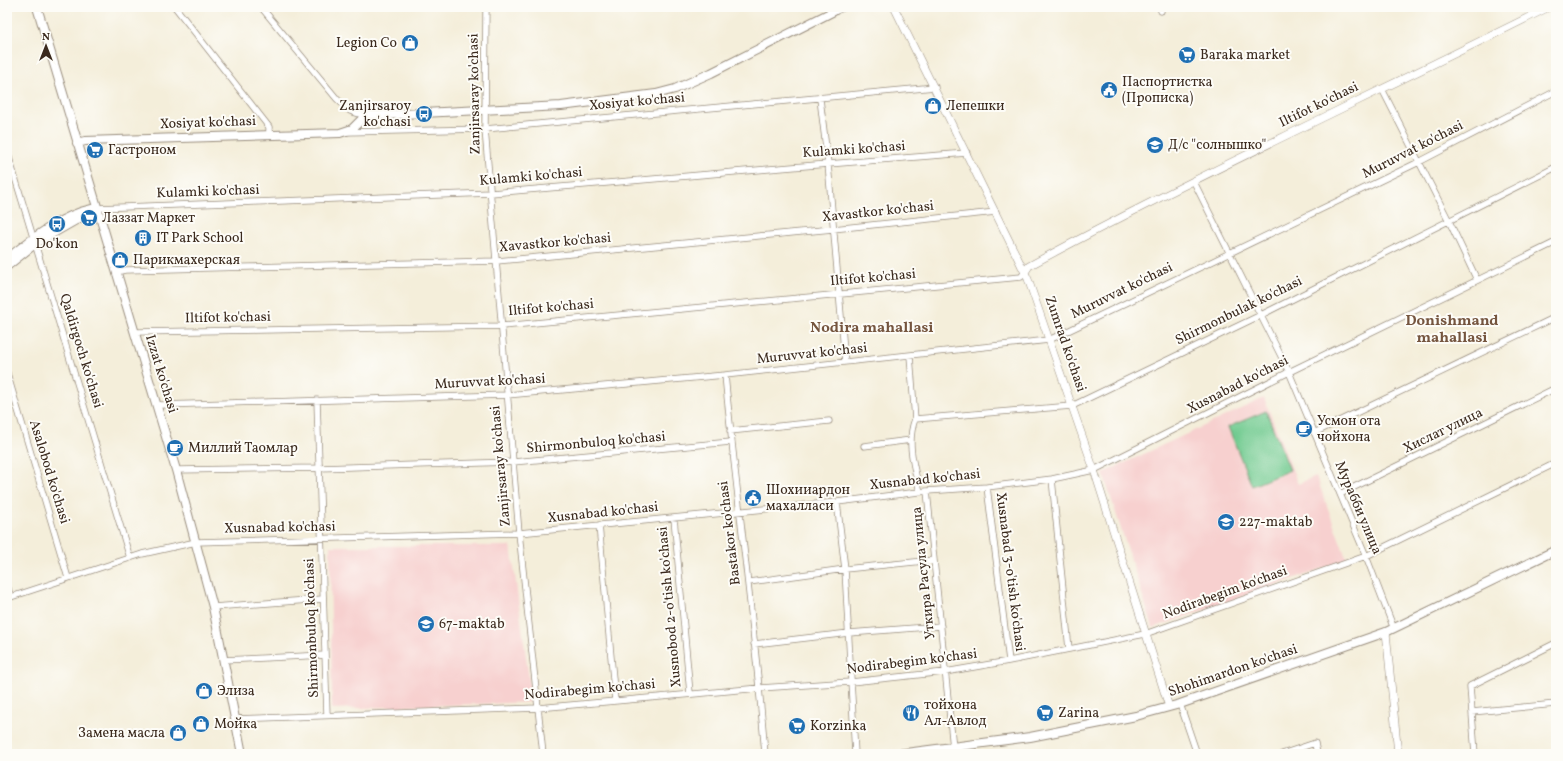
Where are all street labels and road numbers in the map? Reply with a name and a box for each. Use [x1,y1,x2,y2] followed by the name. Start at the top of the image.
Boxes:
[464,33,486,155] street label: Zanjirsaray ko'chasi
[1276,78,1362,132] street label: Iltifot ko'chasi
[588,88,686,116] street label: Xosiyat ko'chasi
[160,112,256,134] street label: Xosiyat ko'chasi
[1359,116,1467,184] street label: Muruvvat ko'chasi
[802,137,906,163] street label: Kulamki ko'chasi
[479,163,583,191] street label: Kulamki ko'chasi
[156,181,260,203] street label: Kulamki ko'chasi
[821,197,935,227] street label: Xavastkor ko'chasi
[498,229,612,257] street label: Xavastkor ko'chasi
[1068,258,1176,324] street label: Muruvvat ko'chasi
[829,265,917,291] street label: Iltifot ko'chasi
[1172,272,1306,350] street label: Shirmonbulak ko'chasi
[55,291,107,411] street label: Qaldirgoch ko'chasi
[1040,293,1090,395] street label: Zumrad ko'chasi
[507,295,595,321] street label: Iltifot ko'chasi
[185,308,271,328] street label: Iltifot ko'chasi
[140,332,182,416] street label: Izzat ko'chasi
[756,339,868,369] street label: Muruvvat ko'chasi
[1184,351,1292,419] street label: Xusnabad ko'chasi
[434,370,546,394] street label: Muruvvat ko'chasi
[1400,403,1486,458] street label: Хислат улица
[486,405,516,527] street label: Zanjirsaray ko'chasi
[24,418,74,526] street label: Asalobod ko'chasi
[526,427,666,459] street label: Shirmonbuloq ko'chasi
[1330,458,1386,558] street label: Мурабби улица
[869,465,981,495] street label: Xusnabad ko'chasi
[714,480,746,586] street label: Bastakor ko'chasi
[991,491,1029,653] street label: Xusnabad 3-o'tish ko'chasi
[547,498,659,528] street label: Xusnabad ko'chasi
[908,506,940,640] street label: Уткира Расула улица
[224,518,336,538] street label: Xusnabad ko'chasi
[654,526,686,688] street label: Xusnobod 2-o'tish ko'chasi
[300,558,324,698] street label: Shirmonbuloq ko'chasi
[1160,562,1290,624] street label: Nodirabegim ko'chasi
[1166,640,1300,702] street label: Shohimardon ko'chasi
[846,645,978,679] street label: Nodirabegim ko'chasi
[524,675,656,705] street label: Nodirabegim ko'chasi

